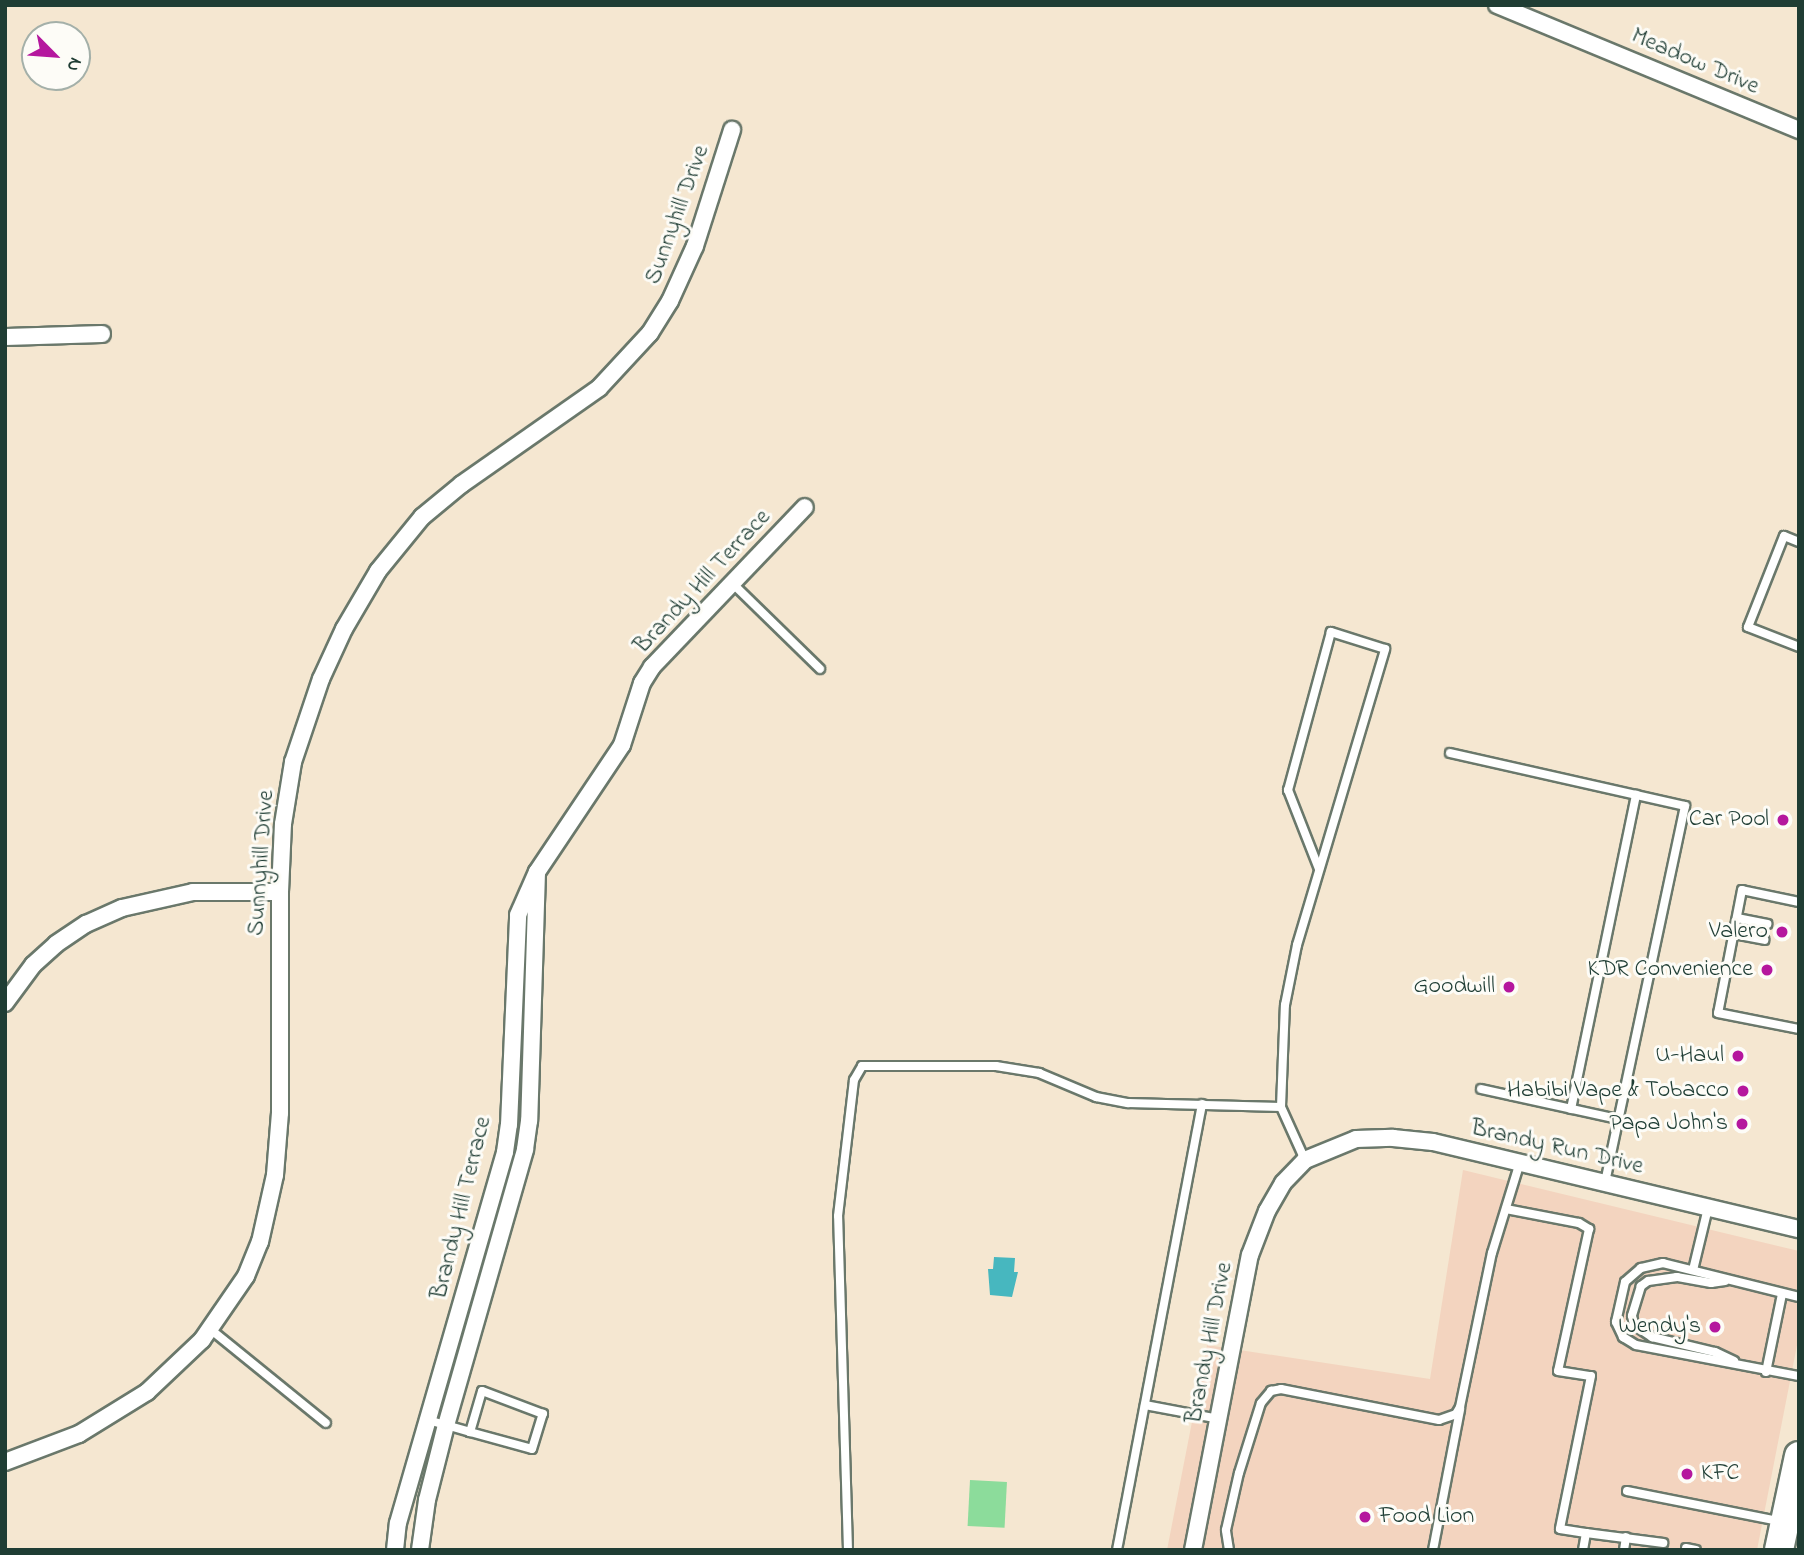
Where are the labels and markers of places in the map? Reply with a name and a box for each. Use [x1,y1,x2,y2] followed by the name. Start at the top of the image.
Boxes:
[1689,806,1769,834] place label: Car Pool
[1775,812,1791,828] marker: Car Pool
[1709,918,1768,946] place label: Valero
[1774,924,1790,940] marker: Valero
[1588,956,1753,984] place label: KDR Convenience
[1759,962,1775,978] marker: KDR Convenience
[1413,973,1495,1001] place label: Goodwill
[1501,979,1517,995] marker: Goodwill
[1655,1042,1724,1070] place label: U-Haul
[1730,1048,1746,1064] marker: U-Haul
[1507,1077,1729,1105] place label: Habibi Vape & Tobacco
[1735,1083,1751,1099] marker: Habibi Vape & Tobacco
[1609,1110,1728,1138] place label: Papa John's
[1734,1116,1750,1132] marker: Papa John's
[1618,1313,1701,1341] place label: Wendy's
[1707,1319,1723,1335] marker: Wendy's
[1701,1460,1739,1488] place label: KFC
[1679,1466,1695,1482] marker: KFC
[1379,1503,1474,1531] place label: Food Lion
[1357,1509,1373,1525] marker: Food Lion

